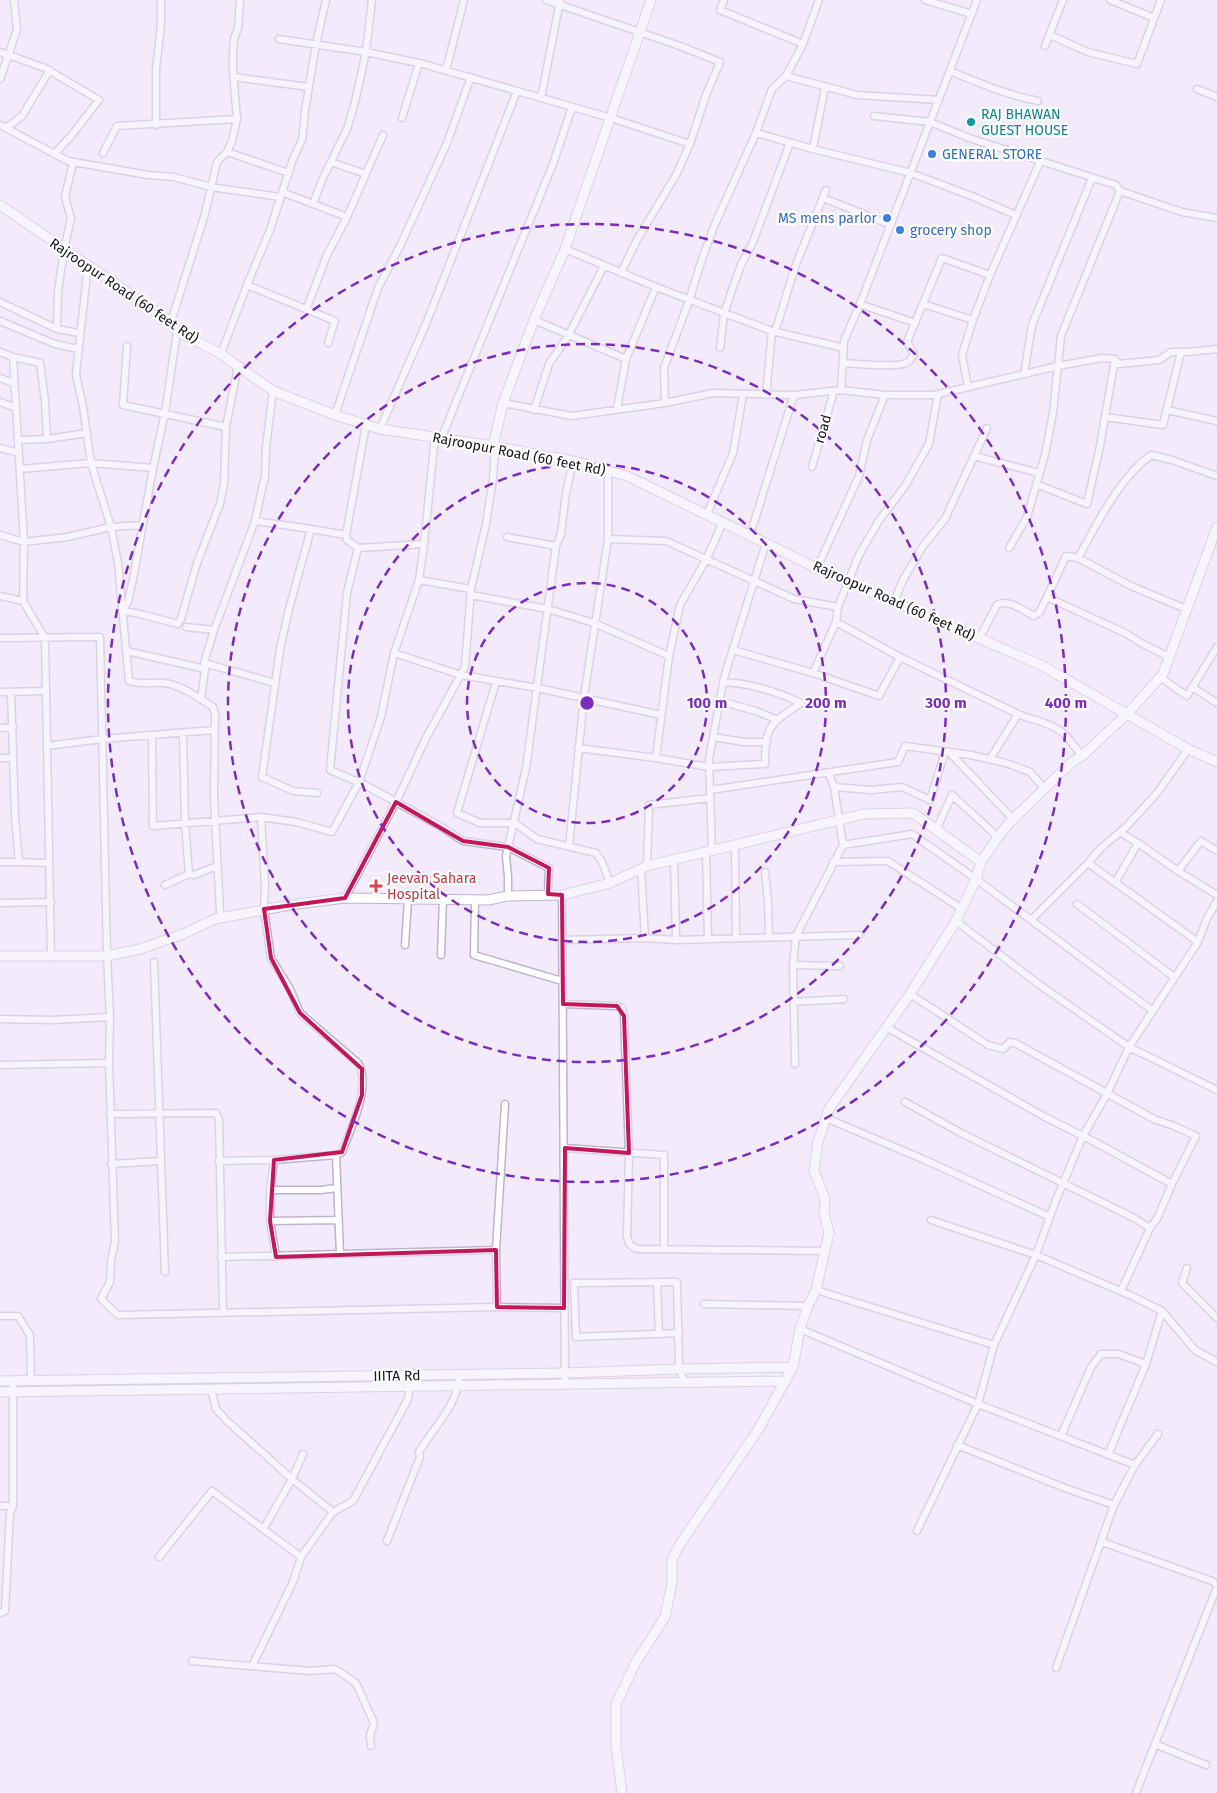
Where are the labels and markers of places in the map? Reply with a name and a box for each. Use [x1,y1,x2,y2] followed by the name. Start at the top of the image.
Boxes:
[981,106,1068,139] place label: RAJ BHAWAN GUEST HOUSE
[965,116,977,128] marker: RAJ BHAWAN GUEST HOUSE
[942,146,1042,163] place label: GENERAL STORE
[926,148,938,160] marker: GENERAL STORE
[778,210,878,227] place label: MS mens parlor
[881,212,893,224] marker: MS mens parlor
[910,222,992,239] place label: grocery shop
[894,224,906,236] marker: grocery shop
[578,694,596,712] centre of rings
[387,870,476,903] place label: Jeevan Sahara Hospital
[369,879,383,893] marker: Jeevan Sahara Hospital

